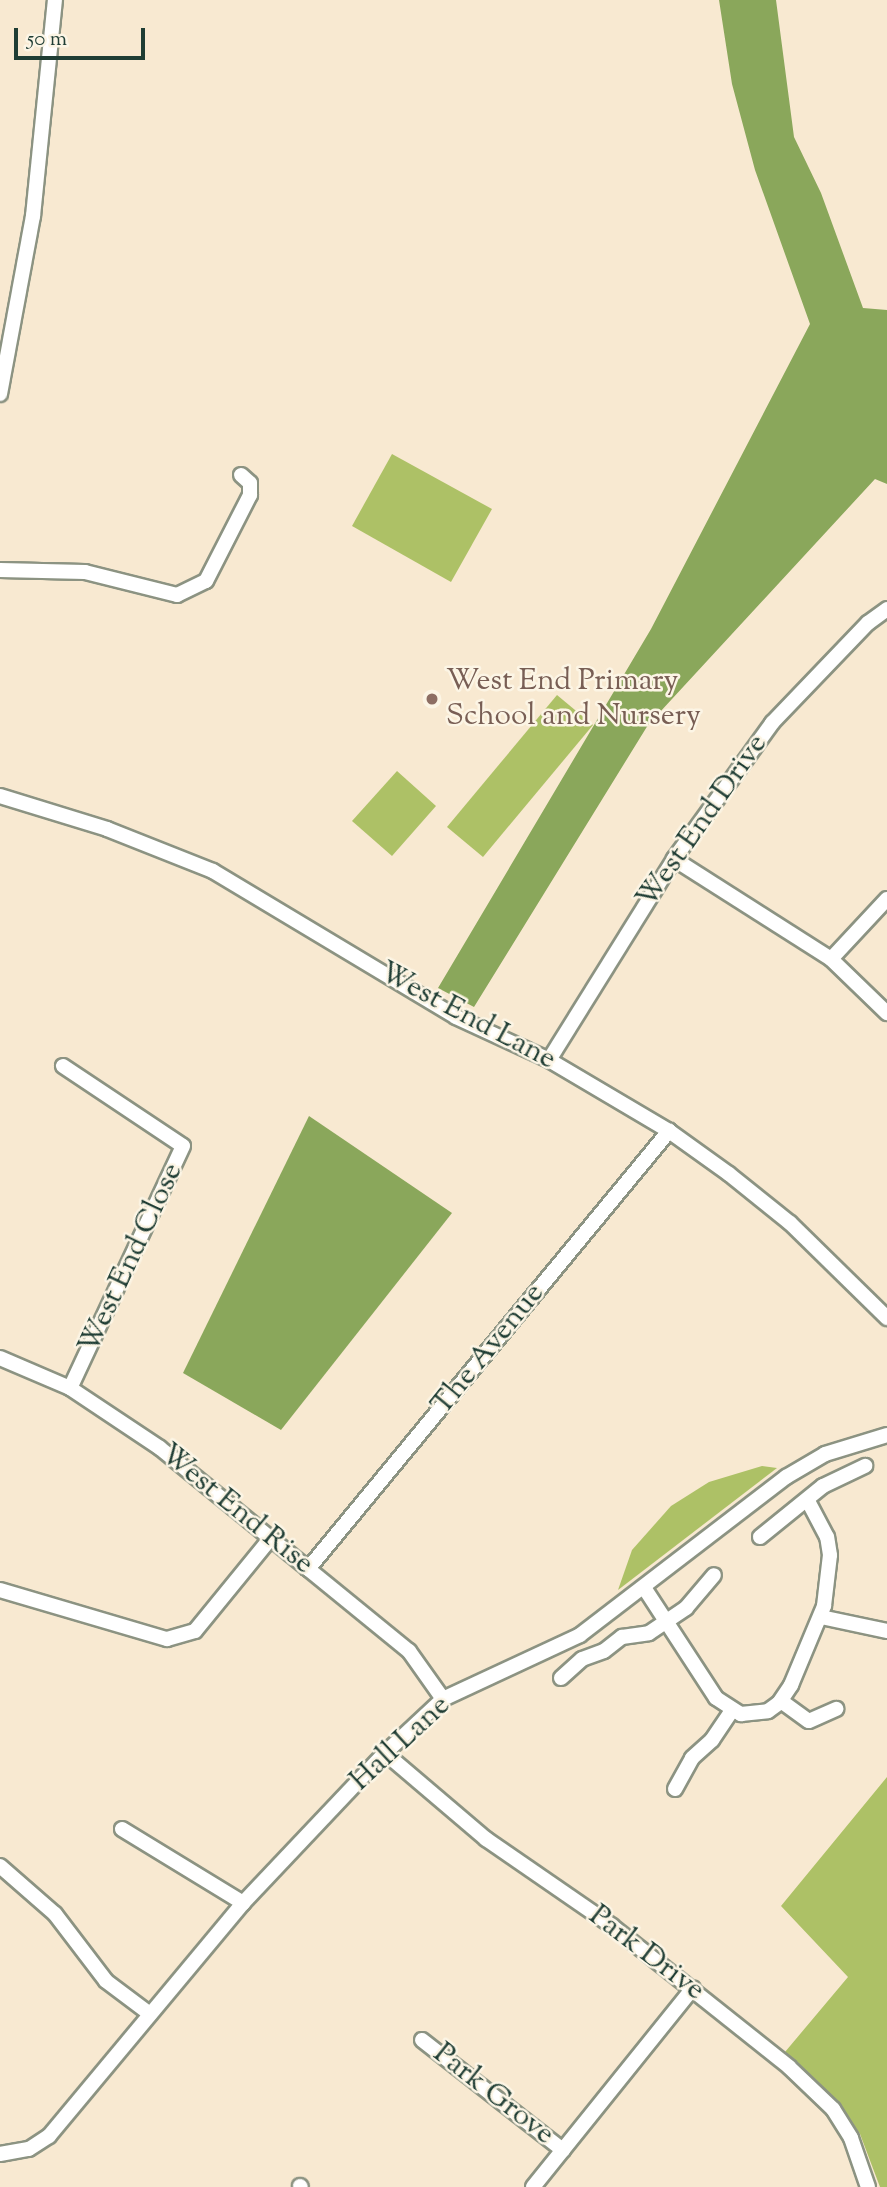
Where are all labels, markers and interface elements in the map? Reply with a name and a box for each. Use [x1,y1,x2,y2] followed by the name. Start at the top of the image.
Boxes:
[18,14,149,58] scale bar
[27,25,67,55] text: 50 m
[446,664,701,734] place label: West End Primary School and Nursery
[424,691,440,707] marker: West End Primary School and Nursery
[630,728,776,916] street label: West End Drive
[372,955,562,1079] street label: West End Lane
[72,1158,192,1360] street label: West End Close
[425,1277,553,1423] street label: The Avenue
[152,1437,320,1583] street label: West End Rise
[343,1689,459,1799] street label: Hall Lane
[581,1899,711,2009] street label: Park Drive
[425,2037,561,2153] street label: Park Grove

